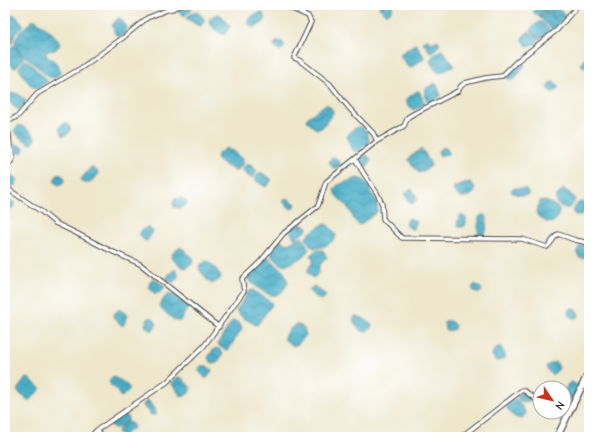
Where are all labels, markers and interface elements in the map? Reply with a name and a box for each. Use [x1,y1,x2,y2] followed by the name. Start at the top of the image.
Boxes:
[532,380,572,420] north arrow
[552,399,567,412] text: N

